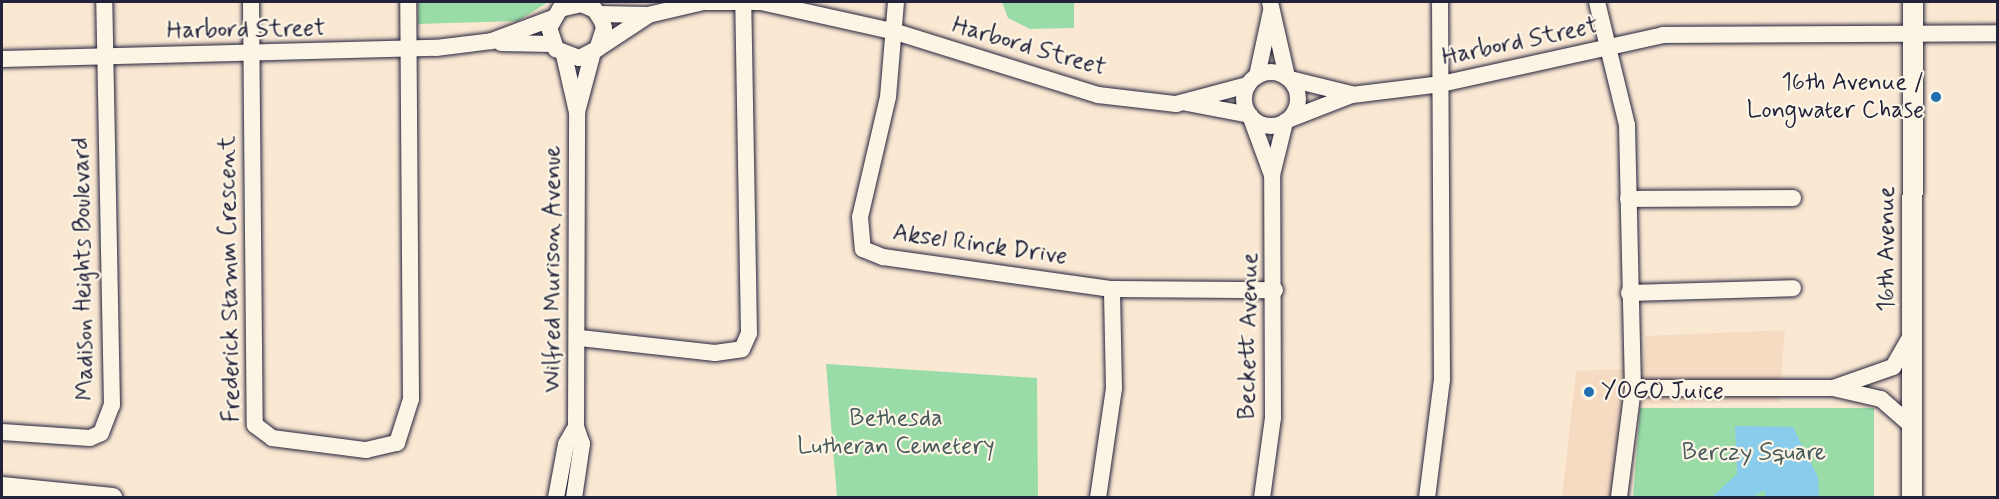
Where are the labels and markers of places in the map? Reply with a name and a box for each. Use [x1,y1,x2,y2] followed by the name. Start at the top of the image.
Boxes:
[1747,69,1924,125] place label: 16th Avenue / Longwater Chase
[1929,90,1943,104] marker: 16th Avenue / Longwater Chase
[1601,378,1724,406] place label: YOGO Juice
[1582,385,1596,399] marker: YOGO Juice

